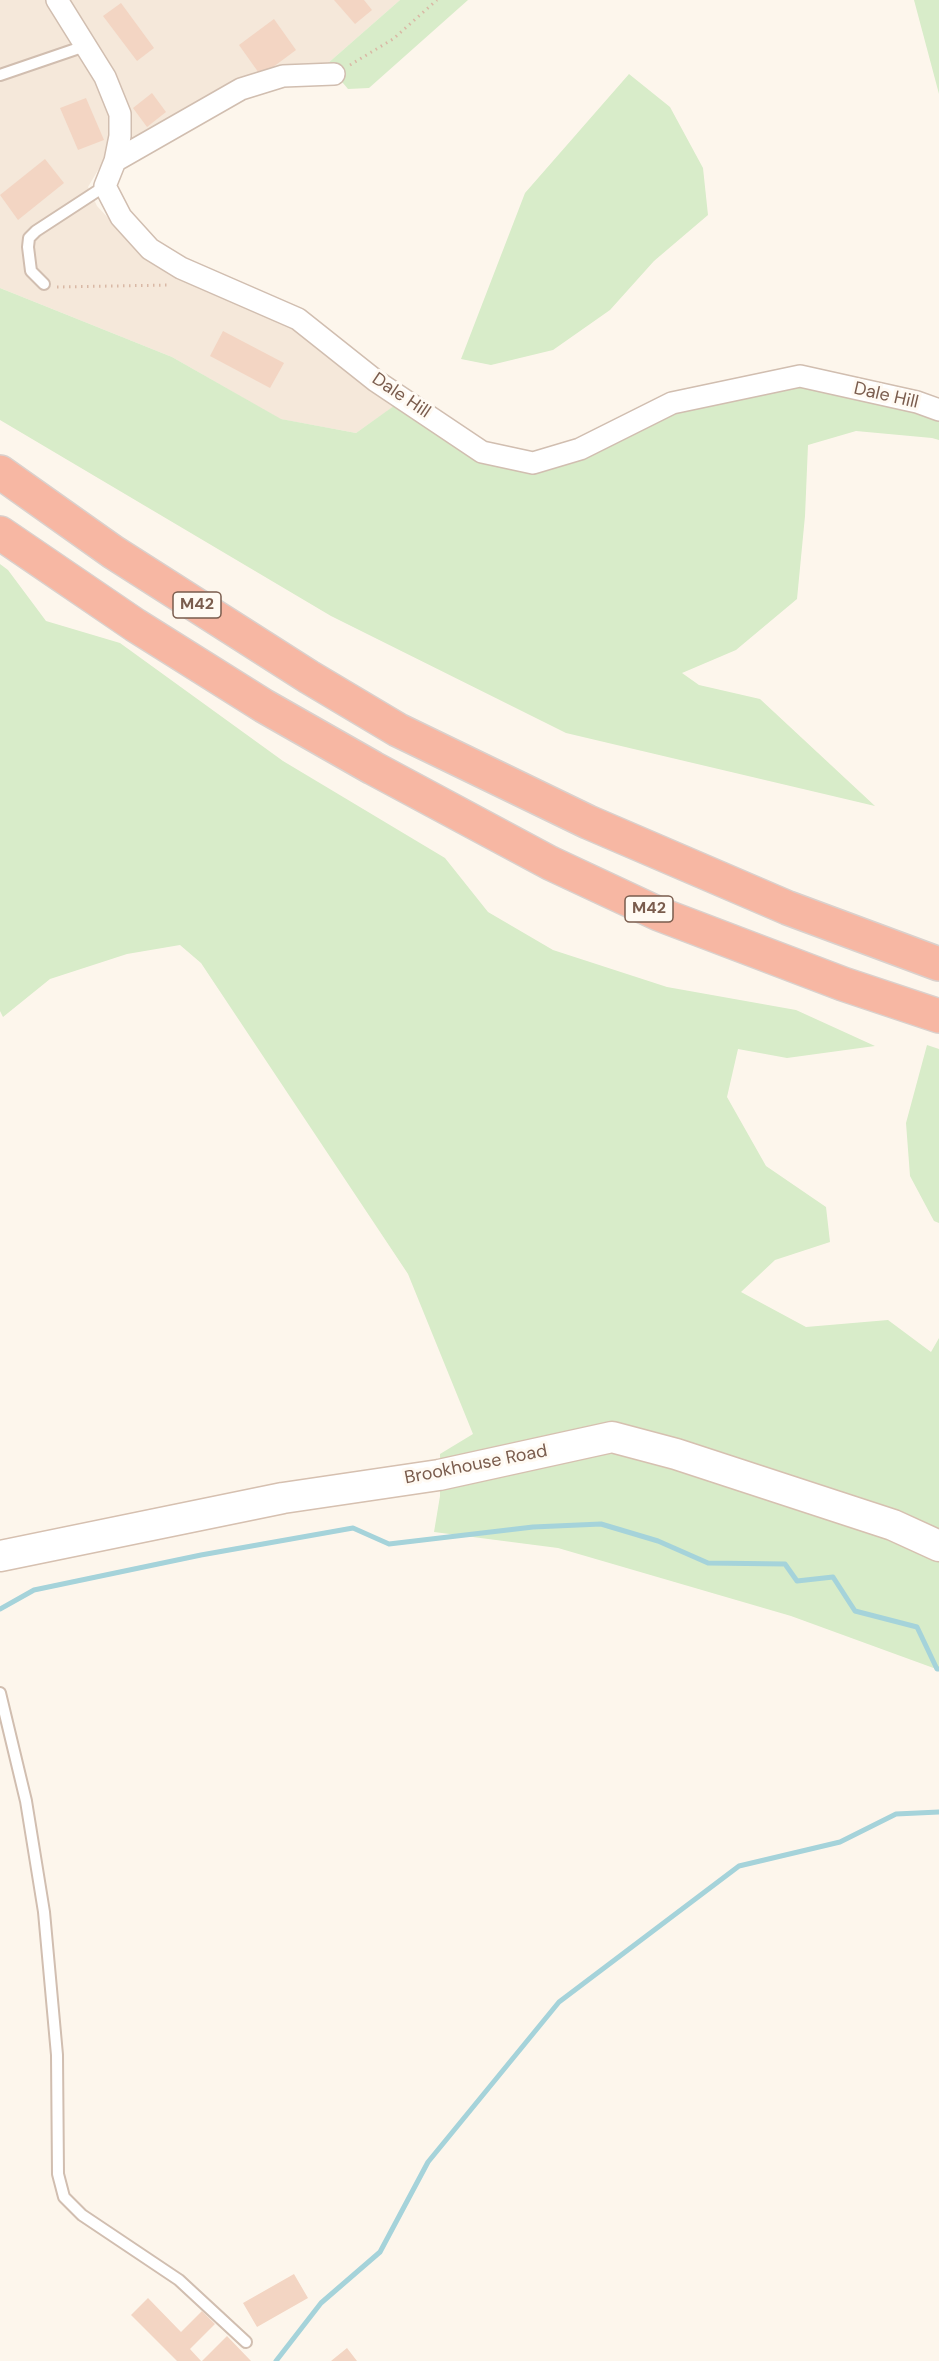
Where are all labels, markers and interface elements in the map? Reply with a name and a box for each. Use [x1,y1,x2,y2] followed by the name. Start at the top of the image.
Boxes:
[368,369,434,423] street label: Dale Hill
[852,378,920,414] street label: Dale Hill
[173,592,221,618] road number: M42
[625,896,673,922] road number: M42
[403,1441,549,1489] street label: Brookhouse Road

